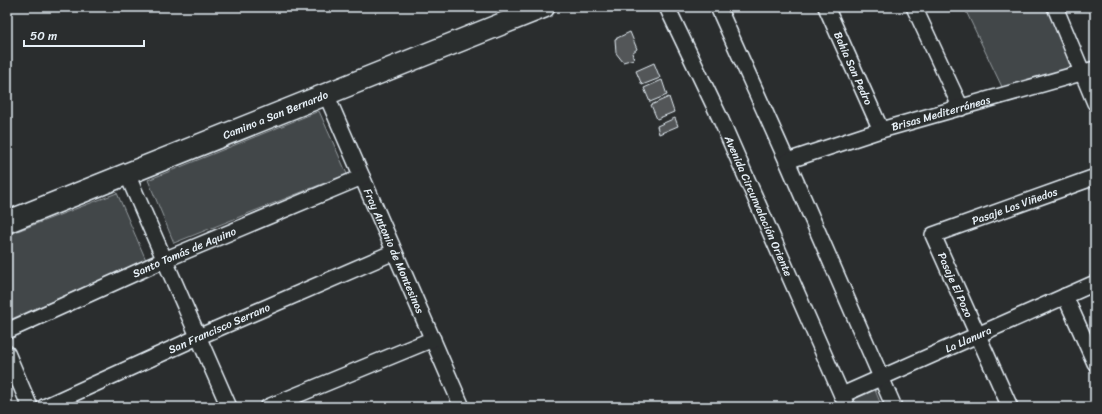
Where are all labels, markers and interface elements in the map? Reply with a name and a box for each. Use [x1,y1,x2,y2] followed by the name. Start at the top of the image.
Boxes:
[24,22,144,48] scale bar
[30,25,57,47] text: 50 m
[829,28,878,108] street label: Bahia San Pedro
[220,85,331,144] street label: Camino a San Bernardo
[889,90,993,136] street label: Brisas Mediterráneas
[719,131,798,280] street label: Avenida Circunvalación Oriente
[969,181,1061,230] street label: Pasaje Los Viñedos
[359,185,430,317] street label: Fray Antonio de Montesinos
[129,221,239,283] street label: Santo Tomás de Aquino
[932,249,978,321] street label: Pasaje El Pozo
[165,297,273,359] street label: San Francisco Serrano
[942,320,995,358] street label: La Llanura

